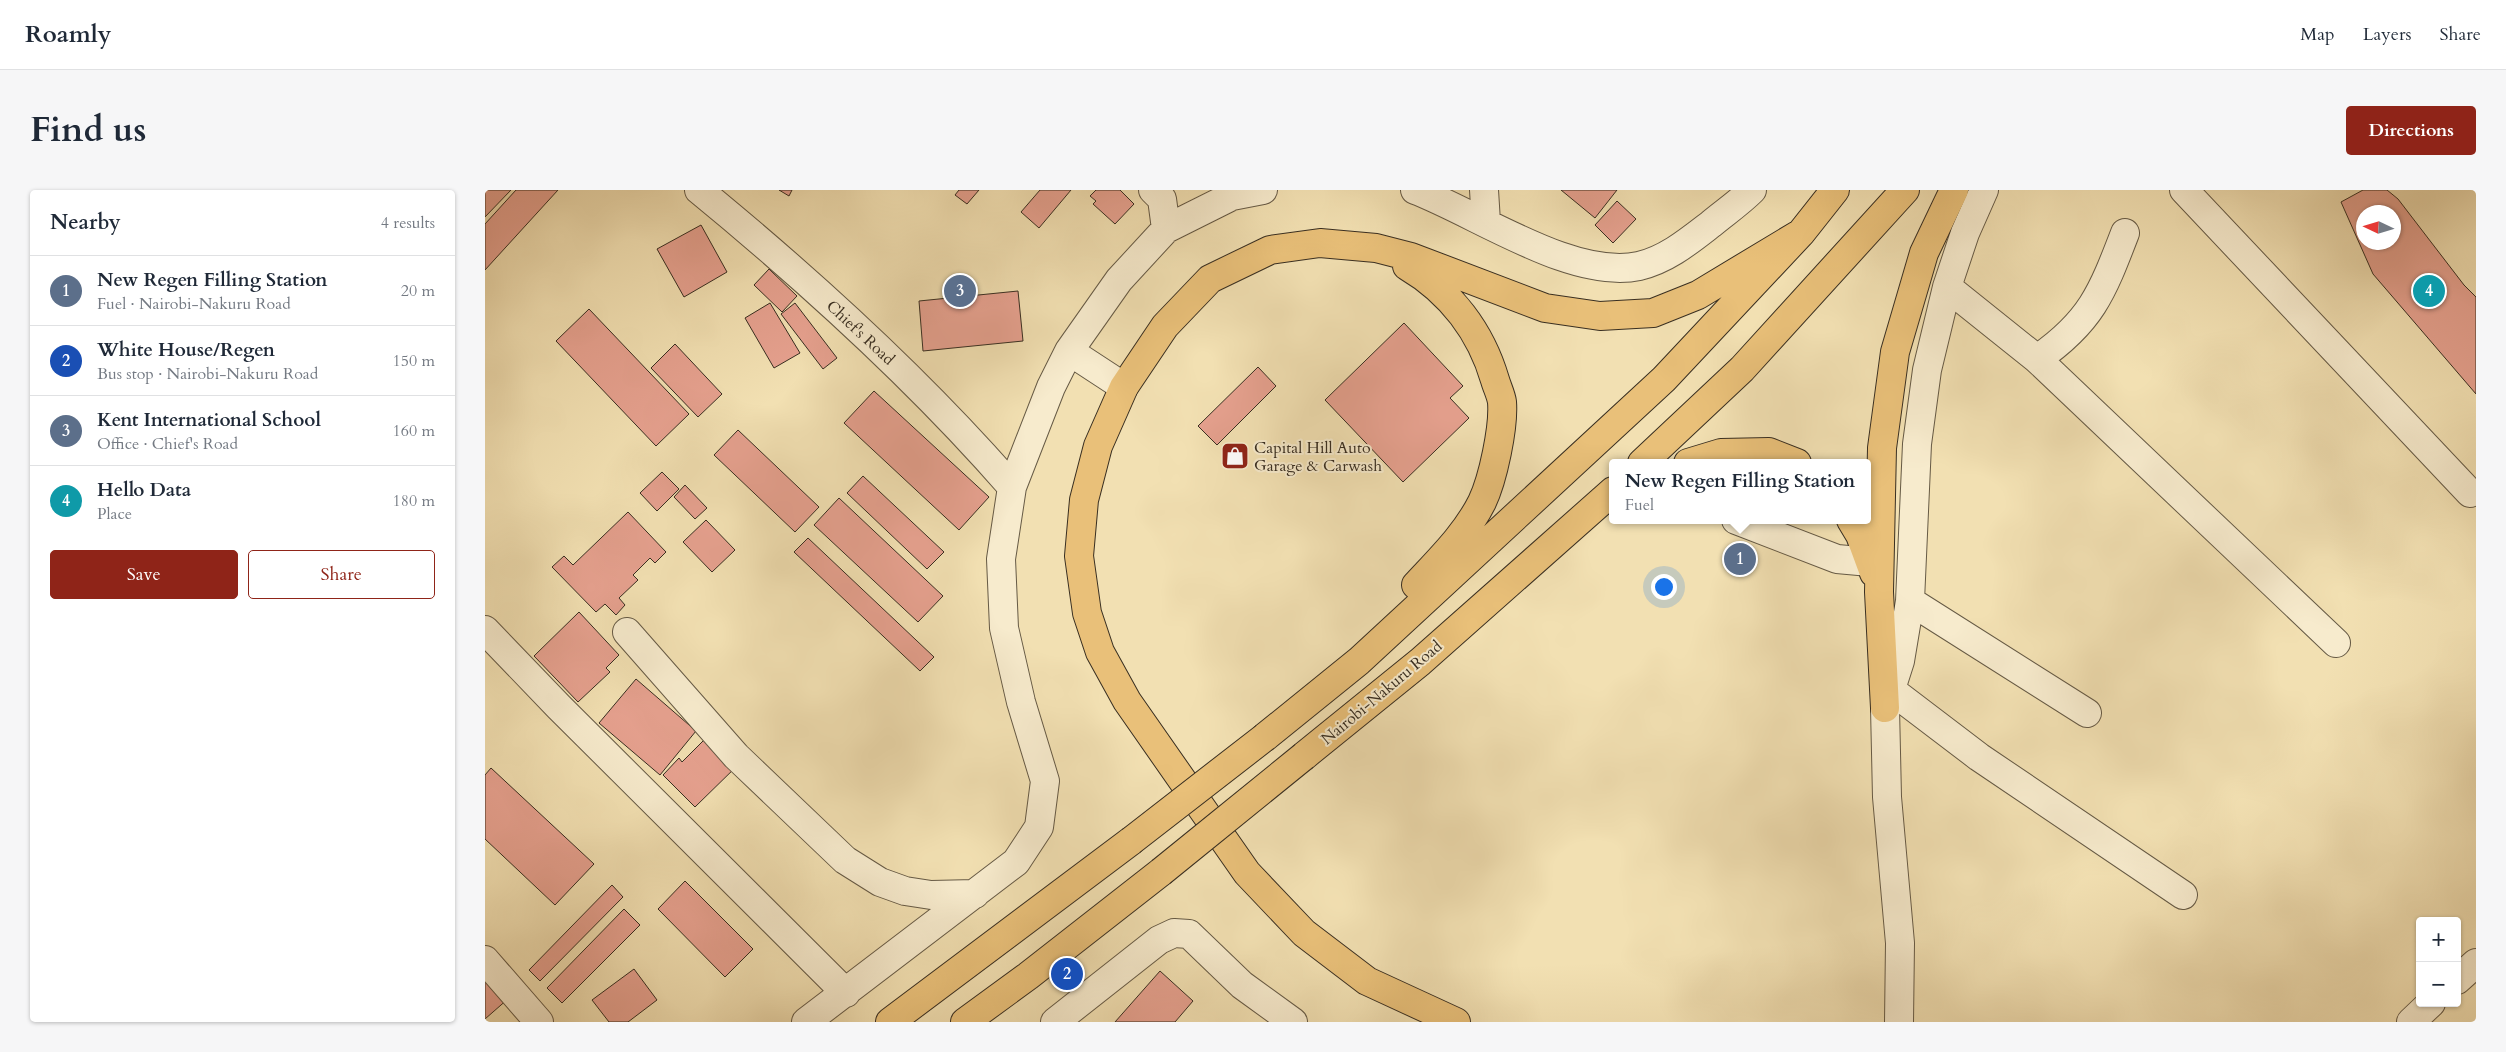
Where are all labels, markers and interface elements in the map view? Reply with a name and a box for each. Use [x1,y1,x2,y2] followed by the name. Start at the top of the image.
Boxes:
[25,18,111,51] text: Roamly
[2300,22,2335,47] text: Map
[2363,22,2412,47] text: Layers
[2440,22,2481,47] text: Share
[30,106,146,154] text: Find us
[2346,106,2476,155] button: Directions
[2356,205,2401,250] north arrow
[50,208,121,237] text: Nearby
[381,212,435,234] text: 4 results
[97,267,327,293] text: New Regen Filling Station
[944,272,976,310] pin: 3
[2413,272,2445,310] pin: 4
[62,280,70,302] text: 1
[401,280,435,302] text: 20 m
[97,293,291,315] text: Fuel · Nairobi-Nakuru Road
[821,295,900,370] street label: Chief's Road
[97,337,275,363] text: White House/Regen
[62,350,70,372] text: 2
[393,350,435,372] text: 150 m
[97,363,318,385] text: Bus stop · Nairobi-Nakuru Road
[97,407,321,433] text: Kent International School
[62,420,70,442] text: 3
[393,420,435,442] text: 160 m
[97,433,238,455] text: Office · Chief's Road
[1254,437,1382,477] place label: Capital Hill Auto Garage & Carwash
[1220,441,1250,471] shop icon: Capital Hill Auto Garage & Carwash
[1609,459,1871,524] popup
[1625,468,1855,494] text: New Regen Filling Station
[97,477,191,503] text: Hello Data
[62,490,70,512] text: 4
[393,490,435,512] text: 180 m
[1625,494,1654,516] text: Fuel
[97,503,132,525] text: Place
[1724,540,1756,578] pin: 1
[50,550,238,599] button: Save
[248,550,435,599] button: Share
[1651,574,1677,600] your location
[1316,635,1447,750] street label: Nairobi-Nakuru Road
[2416,917,2461,1007] map controls
[2416,917,2461,962] button: +
[1051,955,1083,993] pin: 2
[2416,962,2461,1007] button: −

